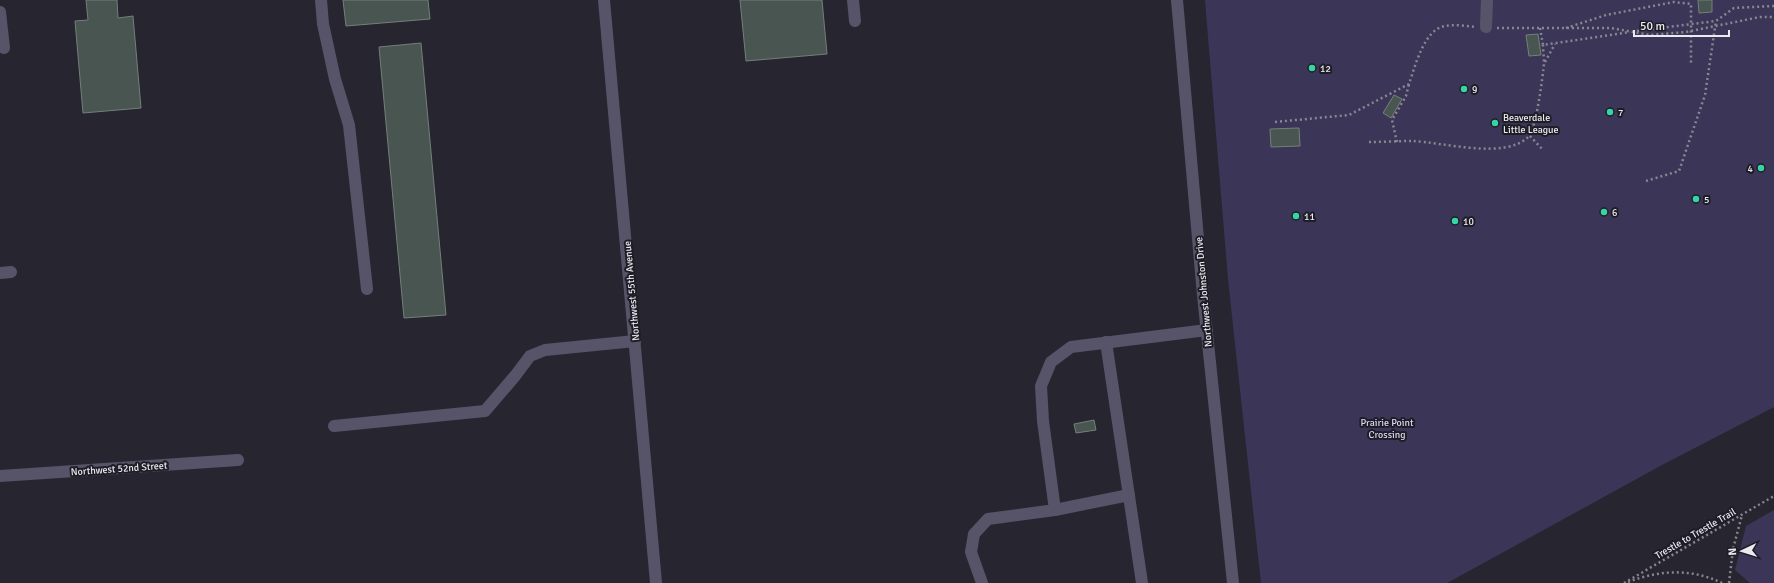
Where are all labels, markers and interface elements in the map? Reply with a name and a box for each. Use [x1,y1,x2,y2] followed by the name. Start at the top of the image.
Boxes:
[1634,12,1729,38] scale bar
[1640,19,1665,34] text: 50 m
[1307,63,1317,73] marker: 12
[1320,63,1331,75] place label: 12
[1459,84,1469,94] marker: 9
[1472,84,1477,96] place label: 9
[1605,107,1615,117] marker: 7
[1618,107,1623,119] place label: 7
[1503,112,1558,136] place label: Beaverdale Little League
[1490,118,1500,128] marker: Beaverdale Little League
[1748,163,1754,175] place label: 4
[1756,163,1766,173] marker: 4
[1691,194,1701,204] marker: 5
[1704,194,1709,206] place label: 5
[1599,207,1609,217] marker: 6
[1612,207,1617,219] place label: 6
[1291,211,1301,221] marker: 11
[1304,211,1315,223] place label: 11
[1450,216,1460,226] marker: 10
[1463,216,1474,228] place label: 10
[1193,236,1215,347] street label: Northwest Johnston Drive
[622,241,642,341] street label: Northwest 55th Avenue
[1361,417,1414,441] park label: Prairie Point Crossing
[70,460,168,478] street label: Northwest 52nd Street
[1653,506,1738,562] street label: Trestle to Trestle Trail
[1722,531,1762,571] north arrow
[1726,547,1739,556] text: N

